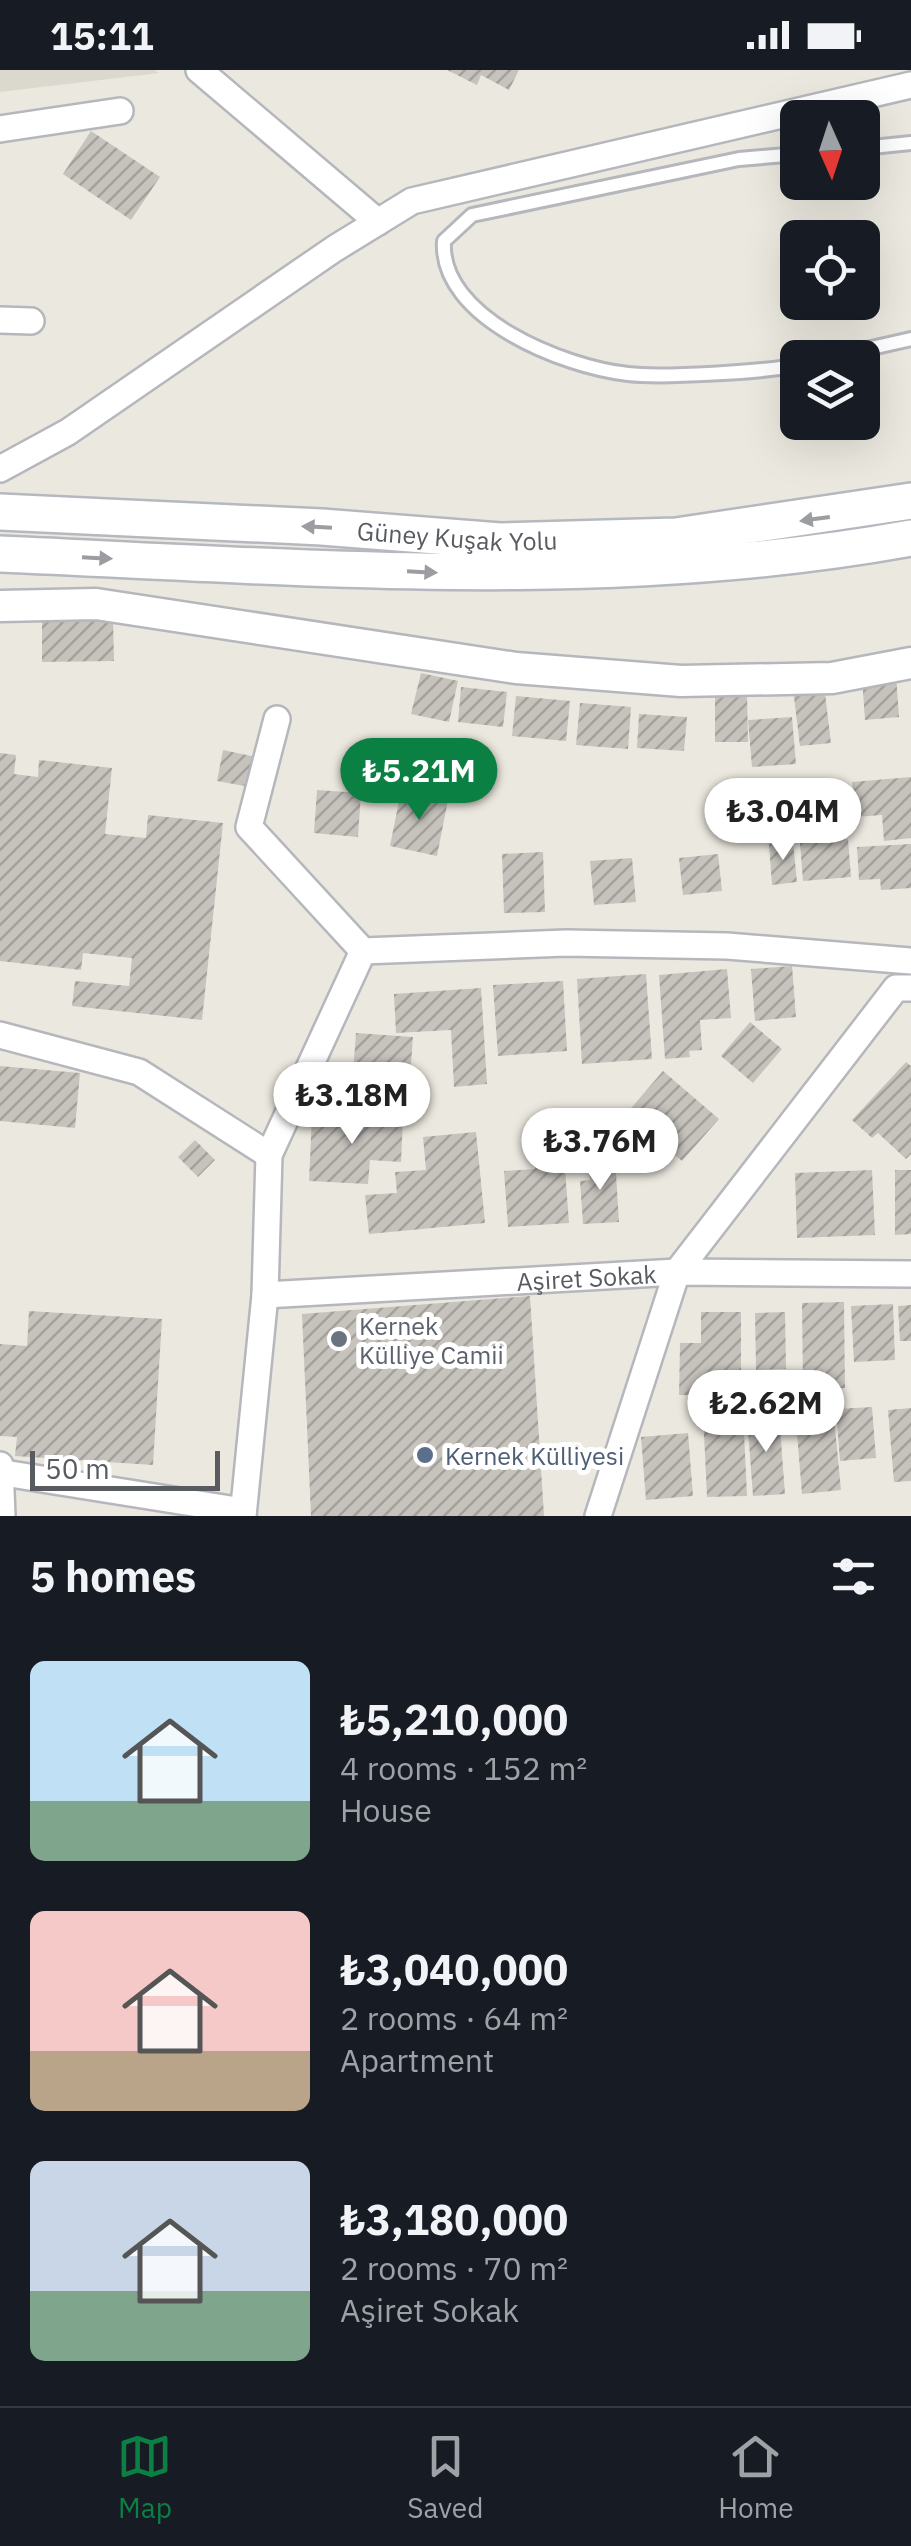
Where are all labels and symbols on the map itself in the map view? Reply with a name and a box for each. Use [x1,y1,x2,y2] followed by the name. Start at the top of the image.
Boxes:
[780,100,880,200] north arrow
[799,511,830,527] one-way arrow
[356,513,558,558] street label: Güney Kuşak Yolu
[300,519,332,535] one-way arrow
[82,550,114,566] one-way arrow
[407,565,439,581] one-way arrow
[338,738,500,823] pin: ₺5.21M
[702,778,864,863] pin: ₺3.04M
[271,1062,433,1147] pin: ₺3.18M
[519,1108,681,1193] pin: ₺3.76M
[516,1257,657,1297] street label: Aşiret Sokak
[359,1309,504,1371] place label: Kernek Külliye Camii
[328,1328,350,1350] marker: Kernek Külliye Camii
[685,1370,847,1455] pin: ₺2.62M
[445,1439,624,1472] place label: Kernek Külliyesi
[414,1444,436,1466] marker: Kernek Külliyesi
[30,1446,220,1490] scale bar

